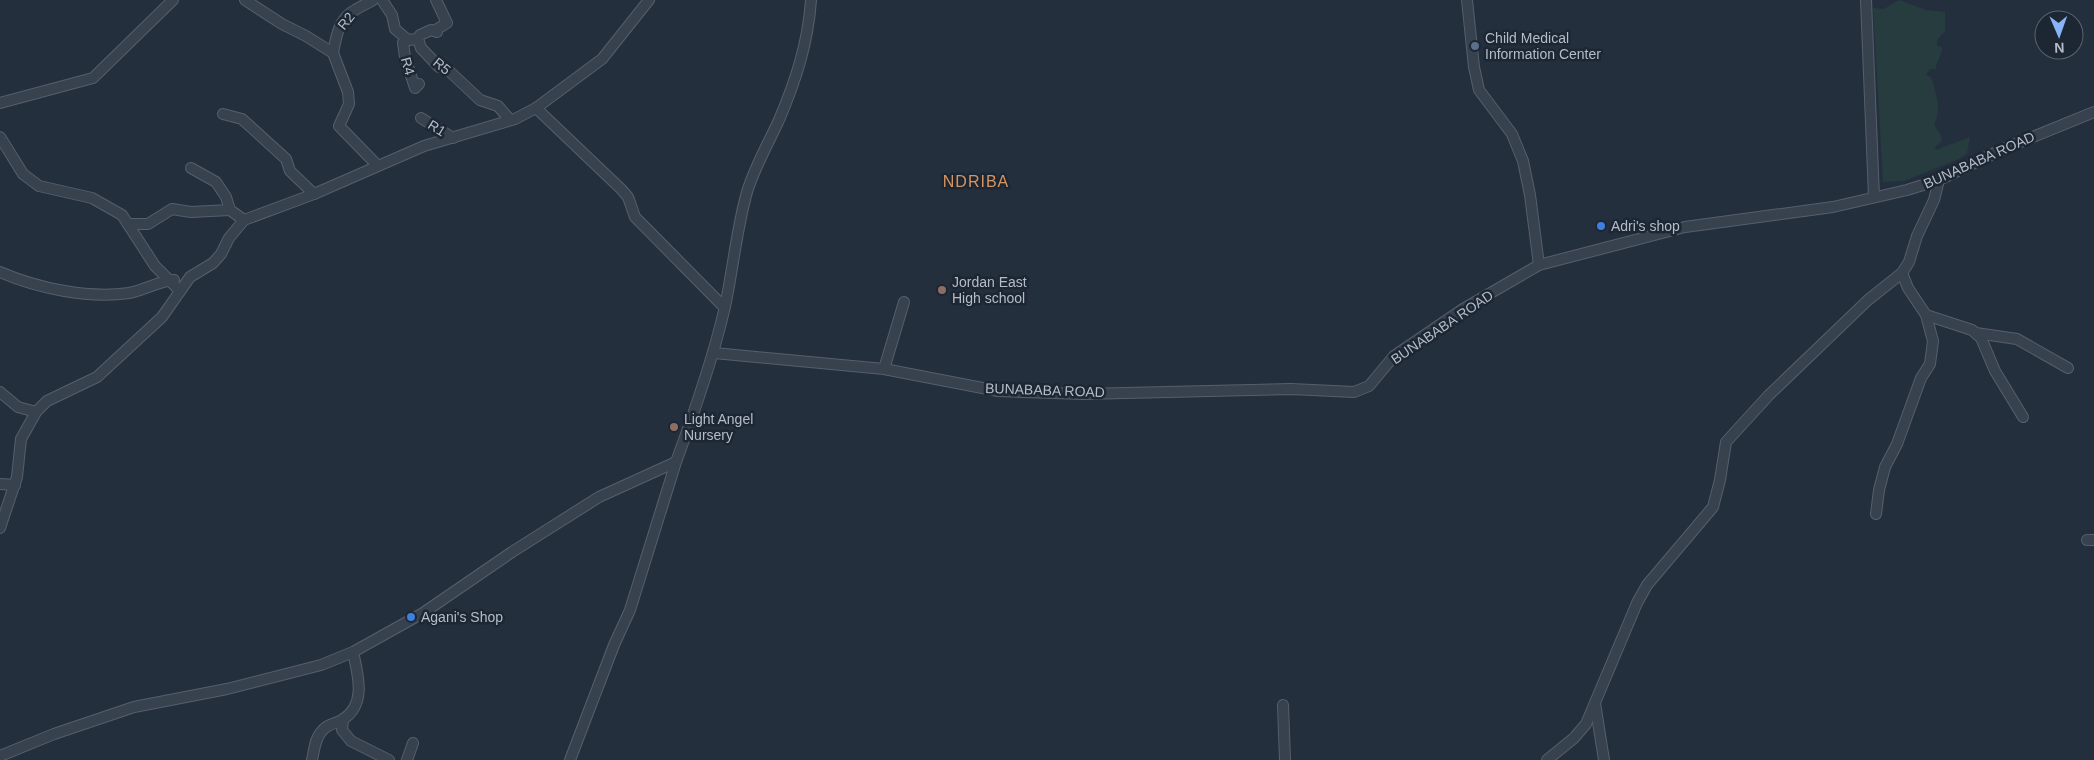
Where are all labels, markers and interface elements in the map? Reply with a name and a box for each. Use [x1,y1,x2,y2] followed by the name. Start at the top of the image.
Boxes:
[334,9,358,33] street label: R2
[2034,10,2084,60] north arrow
[1485,30,1601,62] place label: Child Medical Information Center
[1469,40,1481,52] marker: Child Medical Information Center
[2054,40,2065,56] text: N
[430,54,454,78] street label: R5
[398,55,418,77] street label: R4
[425,116,449,140] street label: R1
[1921,128,2037,192] street label: BUNABABA ROAD
[943,173,1009,190] district label: NDRIBA
[1611,218,1680,234] place label: Adri's shop
[1595,220,1607,232] marker: Adri's shop
[952,274,1027,306] place label: Jordan East High school
[936,284,948,296] marker: Jordan East High school
[1388,287,1496,367] street label: BUNABABA ROAD
[985,380,1105,400] street label: BUNABABA ROAD
[684,411,753,443] place label: Light Angel Nursery
[668,421,680,433] marker: Light Angel Nursery
[421,609,503,625] place label: Agani's Shop
[405,611,417,623] marker: Agani's Shop

